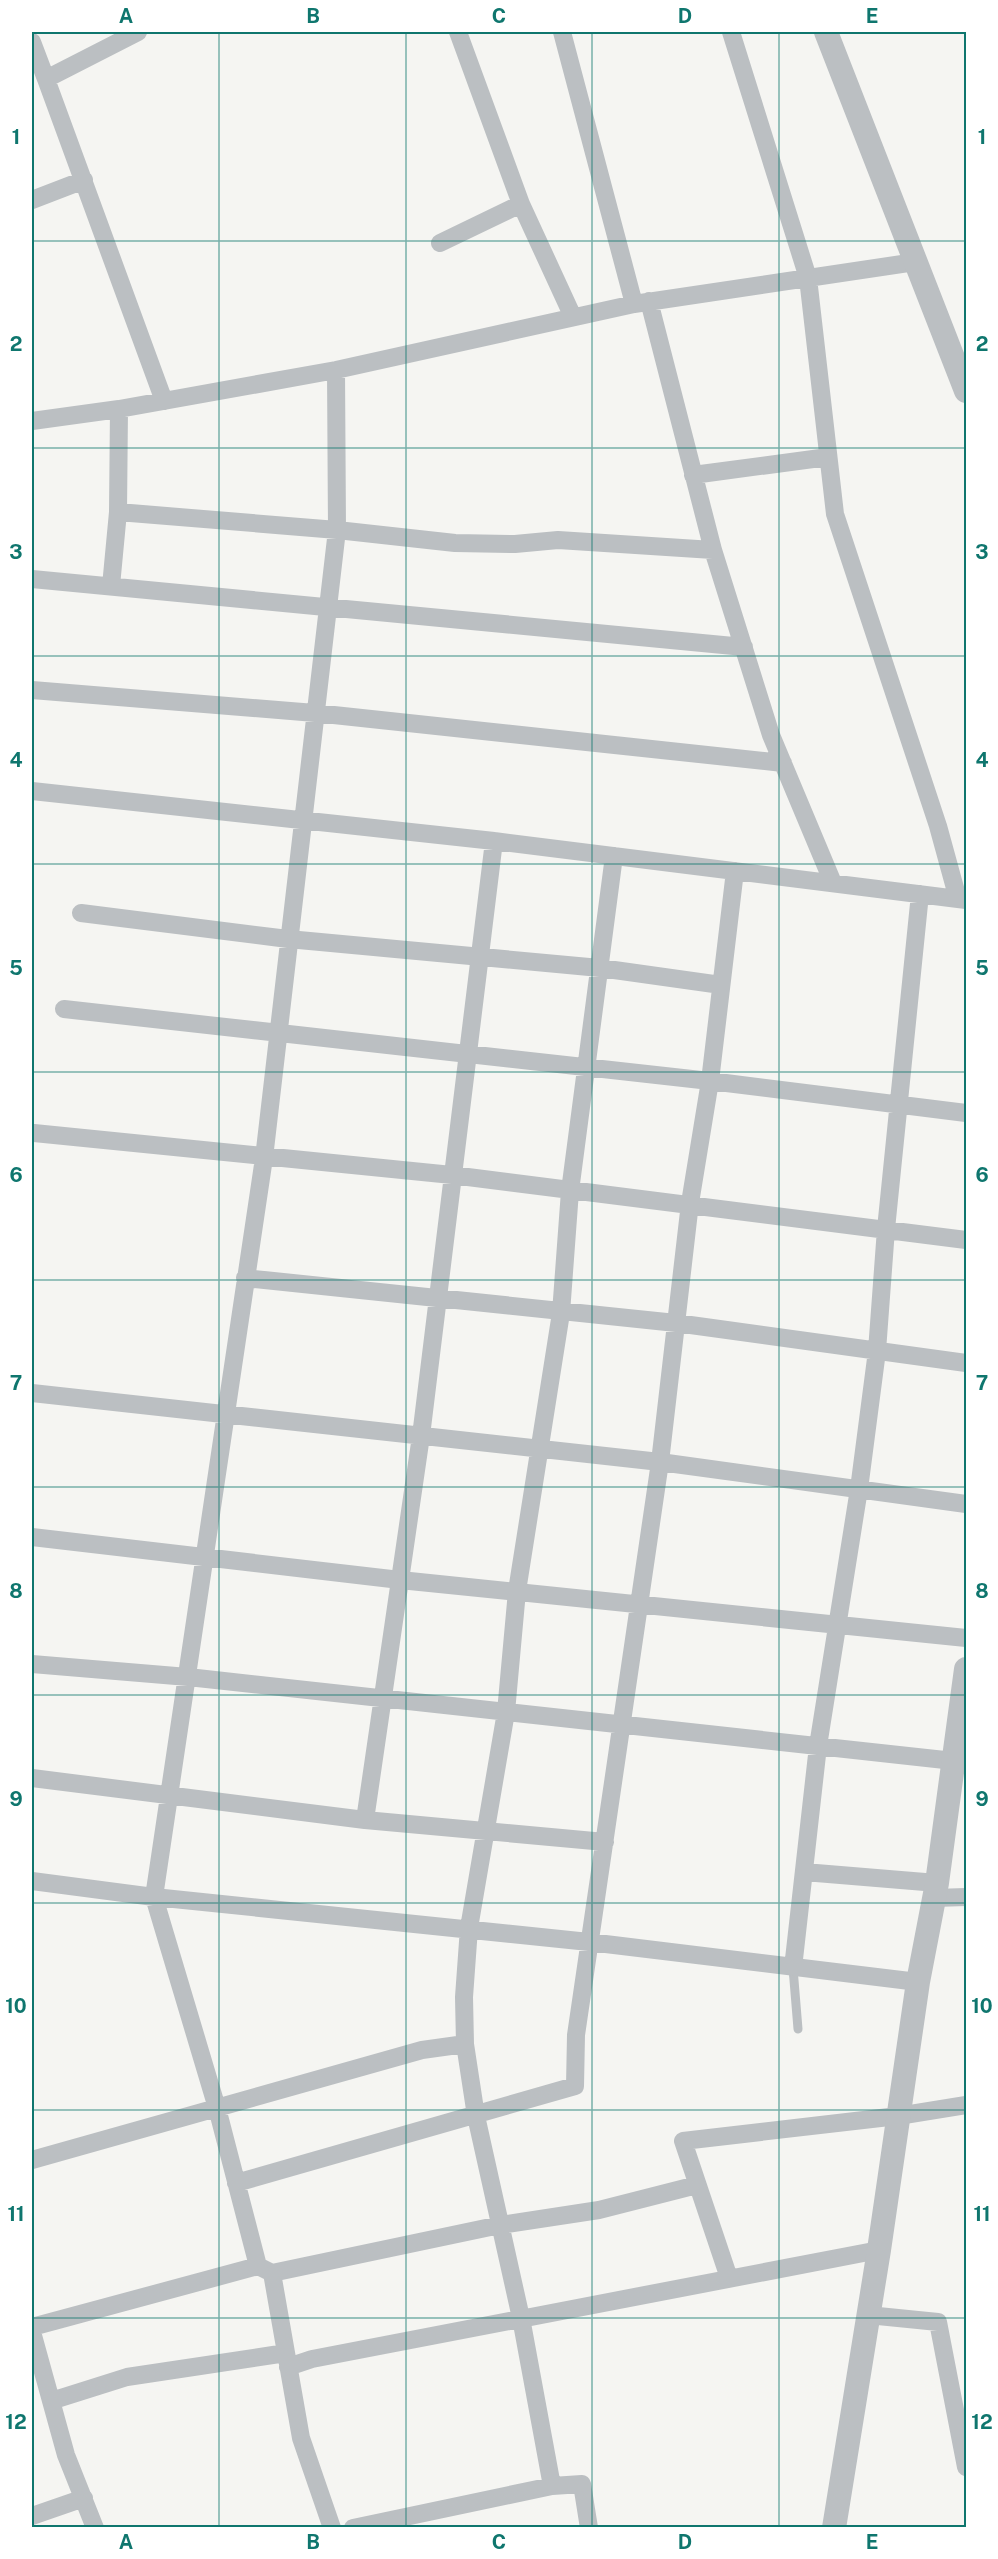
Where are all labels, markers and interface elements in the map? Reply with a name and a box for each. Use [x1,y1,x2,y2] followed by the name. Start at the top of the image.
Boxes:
[119,4,133,28] text: A
[306,4,320,28] text: B
[492,4,506,28] text: C
[678,4,692,28] text: D
[866,4,878,28] text: E
[12,125,20,149] text: 1
[978,125,986,149] text: 1
[10,332,22,356] text: 2
[976,332,988,356] text: 2
[9,540,23,564] text: 3
[975,540,989,564] text: 3
[9,748,23,772] text: 4
[975,748,989,772] text: 4
[9,956,23,980] text: 5
[975,956,989,980] text: 5
[9,1163,23,1187] text: 6
[975,1163,989,1187] text: 6
[10,1371,22,1395] text: 7
[976,1371,988,1395] text: 7
[9,1579,23,1603] text: 8
[975,1579,989,1603] text: 8
[9,1787,23,1811] text: 9
[975,1787,989,1811] text: 9
[5,1994,27,2018] text: 10
[971,1994,993,2018] text: 10
[7,2202,25,2226] text: 11
[973,2202,991,2226] text: 11
[5,2410,27,2434] text: 12
[971,2410,993,2434] text: 12
[119,2530,133,2554] text: A
[306,2530,320,2554] text: B
[492,2530,506,2554] text: C
[678,2530,692,2554] text: D
[866,2530,878,2554] text: E

